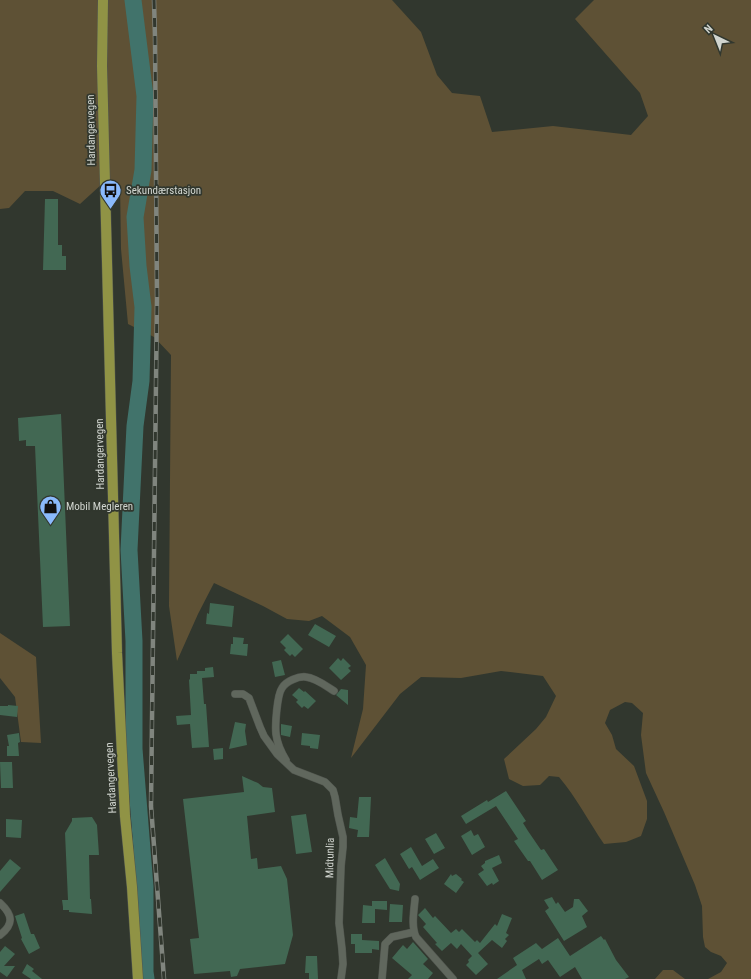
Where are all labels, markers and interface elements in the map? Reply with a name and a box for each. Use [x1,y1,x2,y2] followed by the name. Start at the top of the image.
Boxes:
[695,16,735,56] north arrow
[702,22,716,36] text: N
[84,94,98,166] street label: Hardangervegen
[98,177,124,210] bus stop icon: Sekundærstasjon
[126,184,201,197] place label: Sekundærstasjon
[93,418,107,490] street label: Hardangervegen
[38,493,64,526] shop icon: Mobil Megleren
[66,500,133,513] place label: Mobil Megleren
[103,742,119,814] street label: Hardangervegen
[323,838,337,878] street label: Midtunlia

